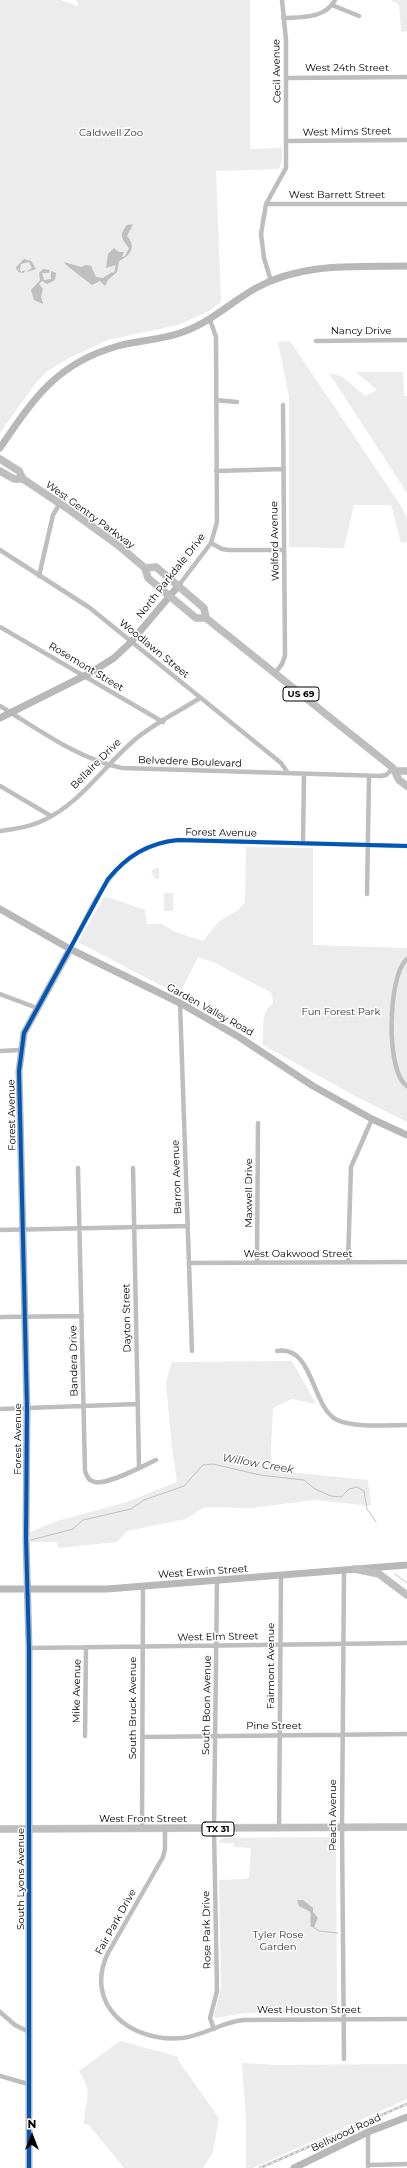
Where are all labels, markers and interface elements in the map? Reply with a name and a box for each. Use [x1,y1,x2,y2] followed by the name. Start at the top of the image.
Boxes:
[270,39,284,103] street label: Cecil Avenue
[305,62,389,74] street label: West 24th Street
[303,125,391,139] street label: West Mims Street
[79,127,143,139] park label: Caldwell Zoo
[289,189,385,201] street label: West Barrett Street
[331,325,391,337] street label: Nancy Drive
[43,479,137,551] street label: West Gentry Parkway
[268,501,282,581] street label: Wolford Avenue
[134,531,208,621] street label: North Parkdale Drive
[117,617,191,681] street label: Woodlawn Street
[46,640,126,694] street label: Rosemont Street
[283,687,319,701] road number: US 69
[68,736,124,792] street label: Bellaire Drive
[138,754,242,770] street label: Belvedere Boulevard
[185,826,257,840] street label: Forest Avenue
[164,981,256,1039] street label: Garden Valley Road
[301,1006,381,1018] park label: Fun Forest Park
[5,1079,19,1151] street label: Forest Avenue
[170,1139,184,1215] street label: Barron Avenue
[243,1158,255,1228] street label: Maxwell Drive
[244,1248,352,1260] street label: West Oakwood Street
[120,1283,134,1353] street label: Dayton Street
[67,1325,81,1397] street label: Bandera Drive
[12,1403,24,1475] street label: Forest Avenue
[221,1451,295,1477] water label: Willow Creek
[158,1563,248,1581] street label: West Erwin Street
[265,1623,277,1709] street label: Fairmont Avenue
[177,1630,259,1644] street label: West Elm Street
[200,1655,214,1755] street label: South Boon Avenue
[127,1657,139,1759] street label: South Bruck Avenue
[70,1659,84,1723] street label: Mike Avenue
[246,1720,302,1732] street label: Pine Street
[327,1779,339,1851] street label: Peach Avenue
[99,1813,187,1825] street label: West Front Street
[202,1822,234,1836] road number: TX 31
[15,1828,27,1930] street label: South Lyons Avenue
[93,1887,139,1957] street label: Fair Park Drive
[200,1891,214,1969] street label: Rose Park Drive
[253,1929,303,1952] park label: Tyler Rose Garden
[257,2004,361,2016] street label: West Houston Street
[309,2112,383,2154] street label: Bellwood Road
[12,2116,52,2156] north arrow
[28,2117,36,2131] text: N

